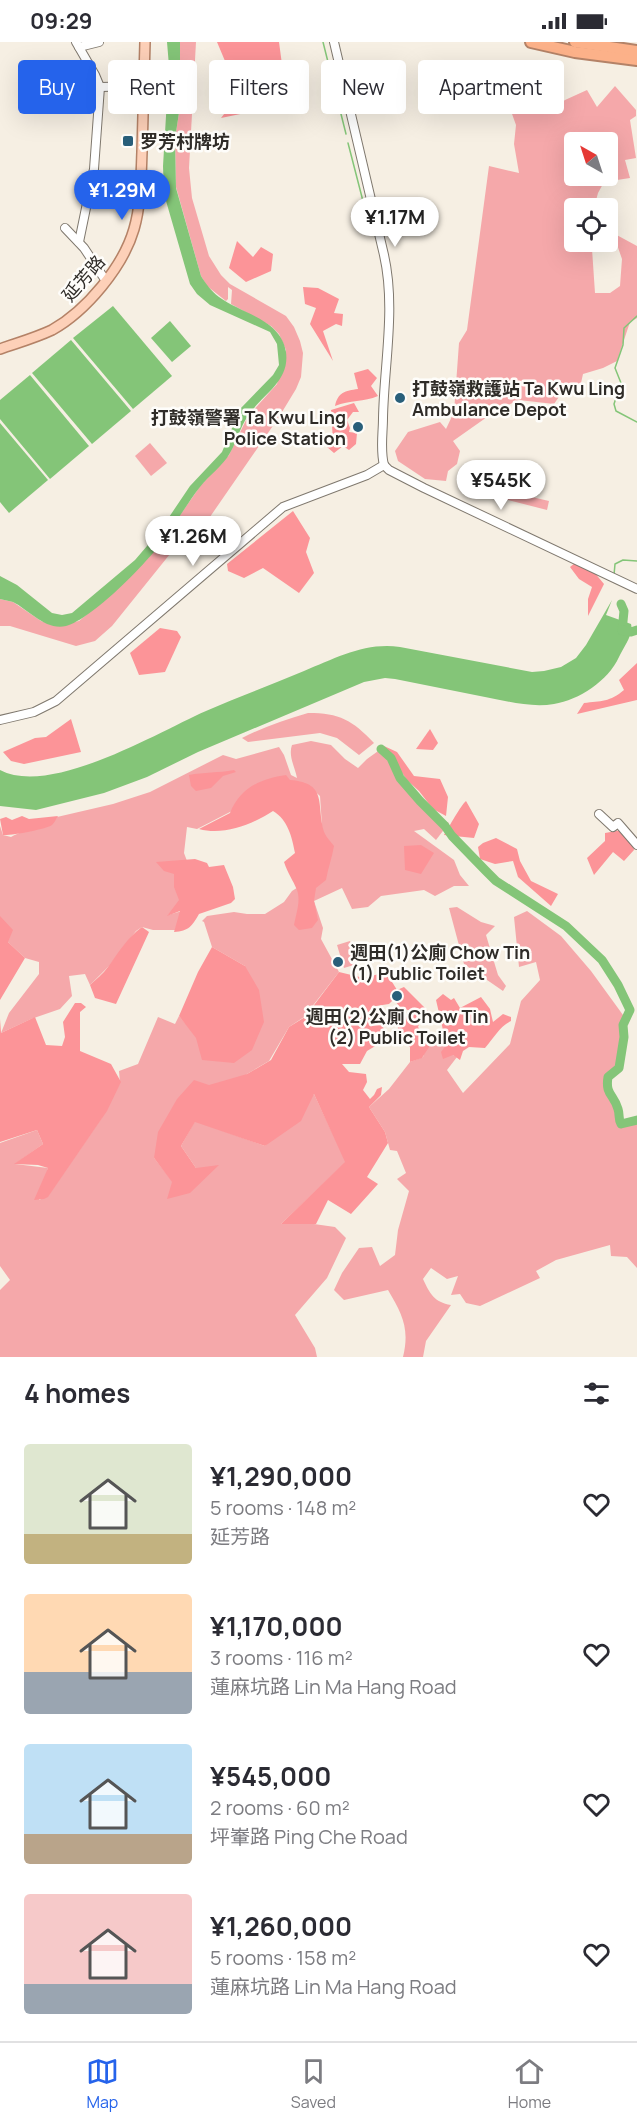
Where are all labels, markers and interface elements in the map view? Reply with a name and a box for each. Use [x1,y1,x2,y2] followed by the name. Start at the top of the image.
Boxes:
[30,6,92,36] text: 09:29
[18,60,96,114] chip: Buy
[108,60,197,114] chip: Rent
[209,60,309,114] chip: Filters
[321,60,406,114] chip: New
[418,60,564,114] chip: Apartment
[140,129,230,153] place label: 罗芳村牌坊
[564,132,618,186] north arrow
[564,132,618,252] map controls
[121,134,135,148] marker: 罗芳村牌坊
[73,170,171,221] pin: ¥1.29M
[88,176,156,203] text: ¥1.29M
[346,197,444,248] pin: ¥1.17M
[564,198,618,252] button: locate
[365,203,425,230] text: ¥1.17M
[56,250,110,306] street label: 延芳路
[412,376,625,421] place label: 打鼓嶺救護站 Ta Kwu Ling Ambulance Depot
[393,391,407,405] marker: 打鼓嶺救護站 Ta Kwu Ling Ambulance Depot
[151,405,346,450] place label: 打鼓嶺警署 Ta Kwu Ling Police Station
[351,420,365,434] marker: 打鼓嶺警署 Ta Kwu Ling Police Station
[459,460,543,511] pin: ¥545K
[471,466,531,493] text: ¥545K
[144,516,242,567] pin: ¥1.26M
[159,522,227,549] text: ¥1.26M
[350,940,530,985] place label: 週田(1)公廁 Chow Tin (1) Public Toilet
[331,955,345,969] marker: 週田(1)公廁 Chow Tin (1) Public Toilet
[390,989,404,1003] marker: 週田(2)公廁 Chow Tin (2) Public Toilet
[305,1004,489,1049] place label: 週田(2)公廁 Chow Tin (2) Public Toilet
[24,1375,130,1411] text: 4 homes
[580,1377,613,1410] icon: filters
[210,1458,352,1494] text: ¥1,290,000
[72,1468,144,1540] icon: home
[580,1488,613,1521] icon: heart
[210,1494,356,1521] text: 5 rooms · 148 m²
[210,1523,270,1550] text: 延芳路
[210,1608,343,1644] text: ¥1,170,000
[72,1618,144,1690] icon: home
[580,1638,613,1671] icon: heart
[210,1644,353,1671] text: 3 rooms · 116 m²
[210,1673,457,1700] text: 蓮麻坑路 Lin Ma Hang Road
[210,1758,331,1794] text: ¥545,000
[72,1768,144,1840] icon: home
[580,1788,613,1821] icon: heart
[210,1794,350,1821] text: 2 rooms · 60 m²
[210,1823,408,1850] text: 坪輋路 Ping Che Road
[210,1908,352,1944] text: ¥1,260,000
[72,1918,144,1990] icon: home
[580,1938,613,1971] icon: heart
[210,1944,356,1971] text: 5 rooms · 158 m²
[210,1973,457,2000] text: 蓮麻坑路 Lin Ma Hang Road
[86,2055,119,2113] tab: Map
[291,2055,336,2113] tab: Saved
[508,2055,551,2113] tab: Home

